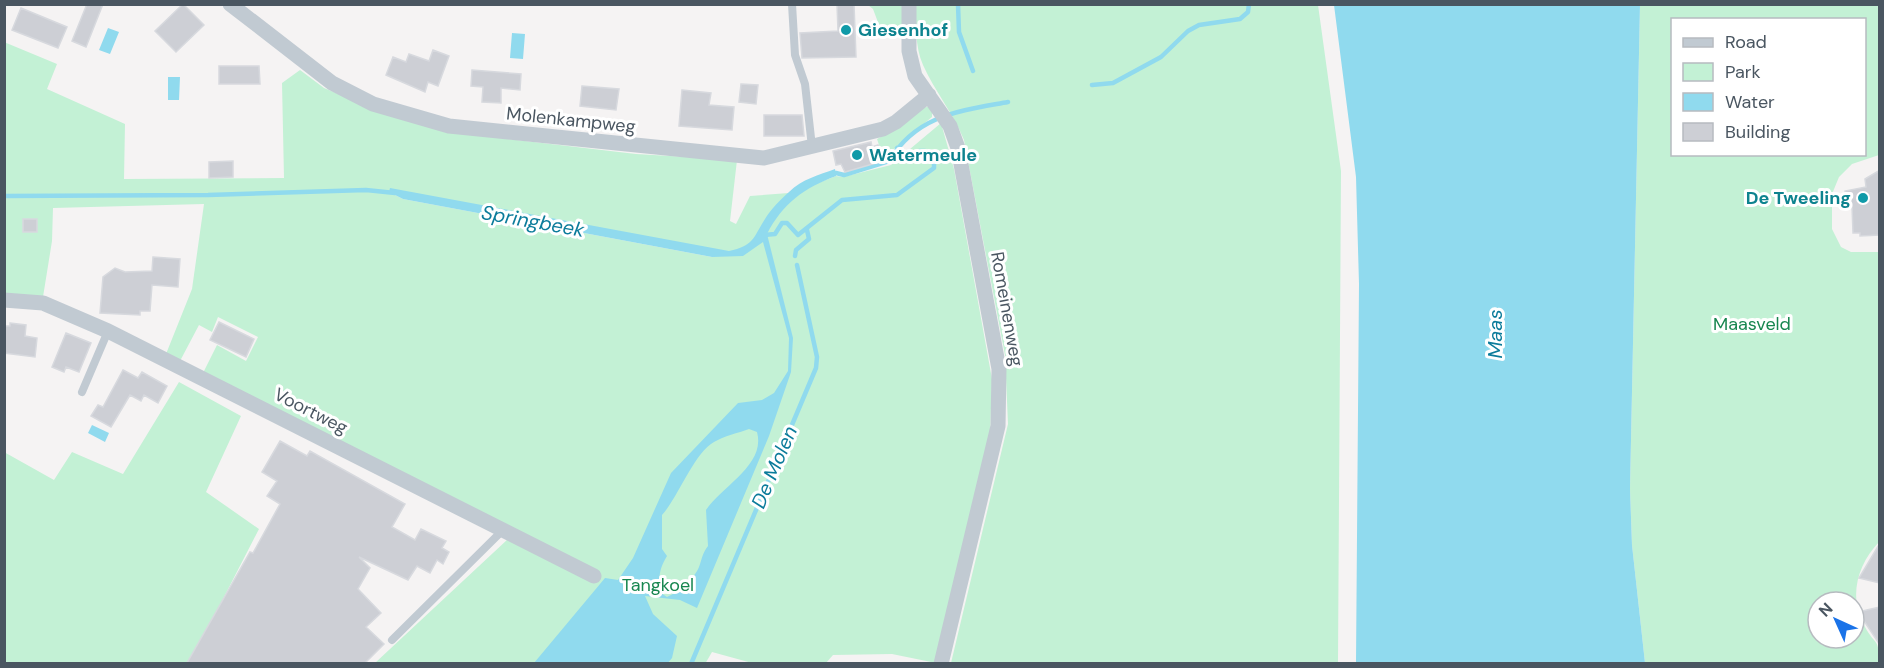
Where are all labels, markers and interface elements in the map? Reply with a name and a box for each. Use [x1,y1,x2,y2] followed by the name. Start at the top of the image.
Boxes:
[858,18,948,42] place label: Giesenhof
[1671,18,1866,156] legend
[839,23,853,37] marker: Giesenhof
[1725,30,1767,54] text: Road
[1725,60,1761,84] text: Park
[1725,90,1775,114] text: Water
[505,101,637,139] street label: Molenkampweg
[1725,120,1790,144] text: Building
[869,143,977,167] place label: Watermeule
[850,148,864,162] marker: Watermeule
[1746,186,1851,210] place label: De Tweeling
[1856,191,1870,205] marker: De Tweeling
[479,199,587,243] water label: Springbeek
[985,250,1029,368] street label: Romeinenweg
[1482,309,1508,359] water label: Maas
[1713,312,1791,336] park label: Maasveld
[270,382,352,440] street label: Voortweg
[745,422,803,512] water label: De Molen
[622,573,694,597] park label: Tangkoel
[1806,590,1866,650] north arrow
[1814,598,1837,621] text: N

